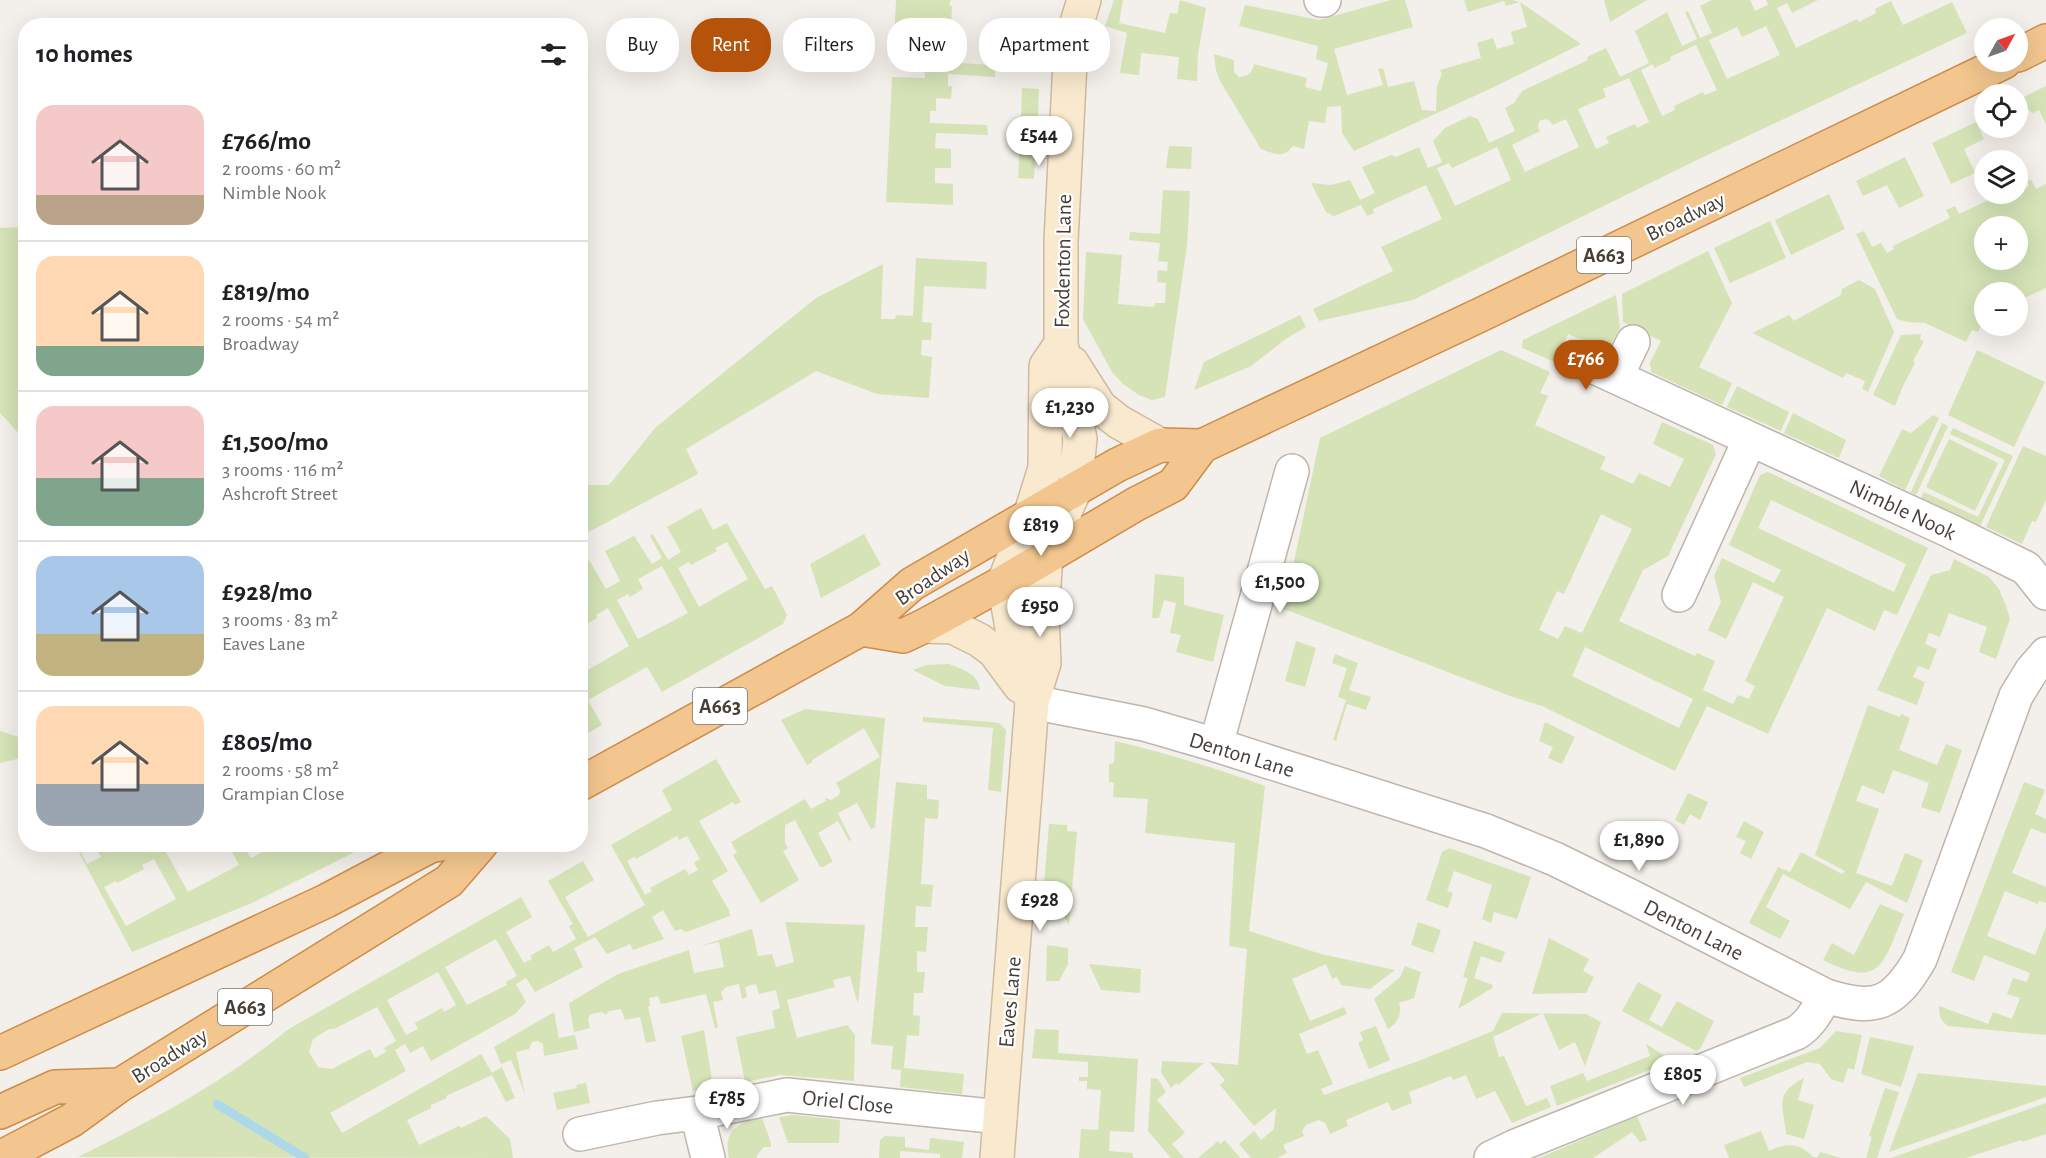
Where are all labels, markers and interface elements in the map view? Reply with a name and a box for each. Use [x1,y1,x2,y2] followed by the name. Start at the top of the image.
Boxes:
[606,18,679,72] chip: Buy
[691,18,771,72] chip: Rent
[783,18,875,72] chip: Filters
[887,18,967,72] chip: New
[979,18,1110,72] chip: Apartment
[1974,18,2028,72] north arrow
[1974,18,2028,336] map controls
[537,38,570,71] icon: filters
[36,41,133,67] text: 10 homes
[1974,84,2028,138] button: locate
[1003,116,1075,167] pin: £544
[1020,125,1058,145] text: £544
[222,128,311,154] text: £766/mo
[84,129,156,201] icon: home
[1974,150,2028,204] button: layers
[222,159,341,179] text: 2 rooms · 60 m²
[222,183,326,203] text: Nimble Nook
[1643,188,1729,245] street label: Broadway
[1051,194,1075,328] street label: Foxdenton Lane
[1974,216,2028,270] button: +
[1577,237,1631,273] road number: A663
[222,279,310,305] text: £819/mo
[84,280,156,352] icon: home
[1974,282,2028,336] button: −
[222,310,339,330] text: 2 rooms · 54 m²
[222,334,299,354] text: Broadway
[1550,340,1622,391] pin: £766
[1568,349,1604,369] text: £766
[1021,388,1119,439] pin: £1,230
[1045,397,1095,417] text: £1,230
[222,429,328,455] text: £1,500/mo
[84,430,156,502] icon: home
[222,460,343,480] text: 3 rooms · 116 m²
[1846,476,1959,544] street label: Nimble Nook
[222,484,338,504] text: Ashcroft Street
[1005,506,1077,557] pin: £819
[1023,515,1059,535] text: £819
[891,544,974,610] street label: Broadway
[1231,563,1329,614] pin: £1,500
[1255,572,1305,592] text: £1,500
[222,579,312,605] text: £928/mo
[84,580,156,652] icon: home
[1004,587,1076,638] pin: £950
[1021,596,1059,616] text: £950
[222,610,338,630] text: 3 rooms · 83 m²
[222,634,305,654] text: Eaves Lane
[693,688,747,724] road number: A663
[222,729,312,755] text: £805/mo
[1187,729,1297,781] street label: Denton Lane
[84,730,156,802] icon: home
[222,760,339,780] text: 2 rooms · 58 m²
[222,784,344,804] text: Grampian Close
[1590,821,1688,872] pin: £1,890
[1614,830,1664,850] text: £1,890
[1004,881,1076,932] pin: £928
[1021,890,1059,910] text: £928
[1640,895,1747,964] street label: Denton Lane
[995,956,1025,1049] street label: Eaves Lane
[218,989,272,1025] road number: A663
[128,1024,212,1088] street label: Broadway
[1647,1055,1719,1106] pin: £805
[1664,1064,1702,1084] text: £805
[691,1079,763,1130] pin: £785
[801,1086,895,1118] street label: Oriel Close
[709,1088,745,1108] text: £785

